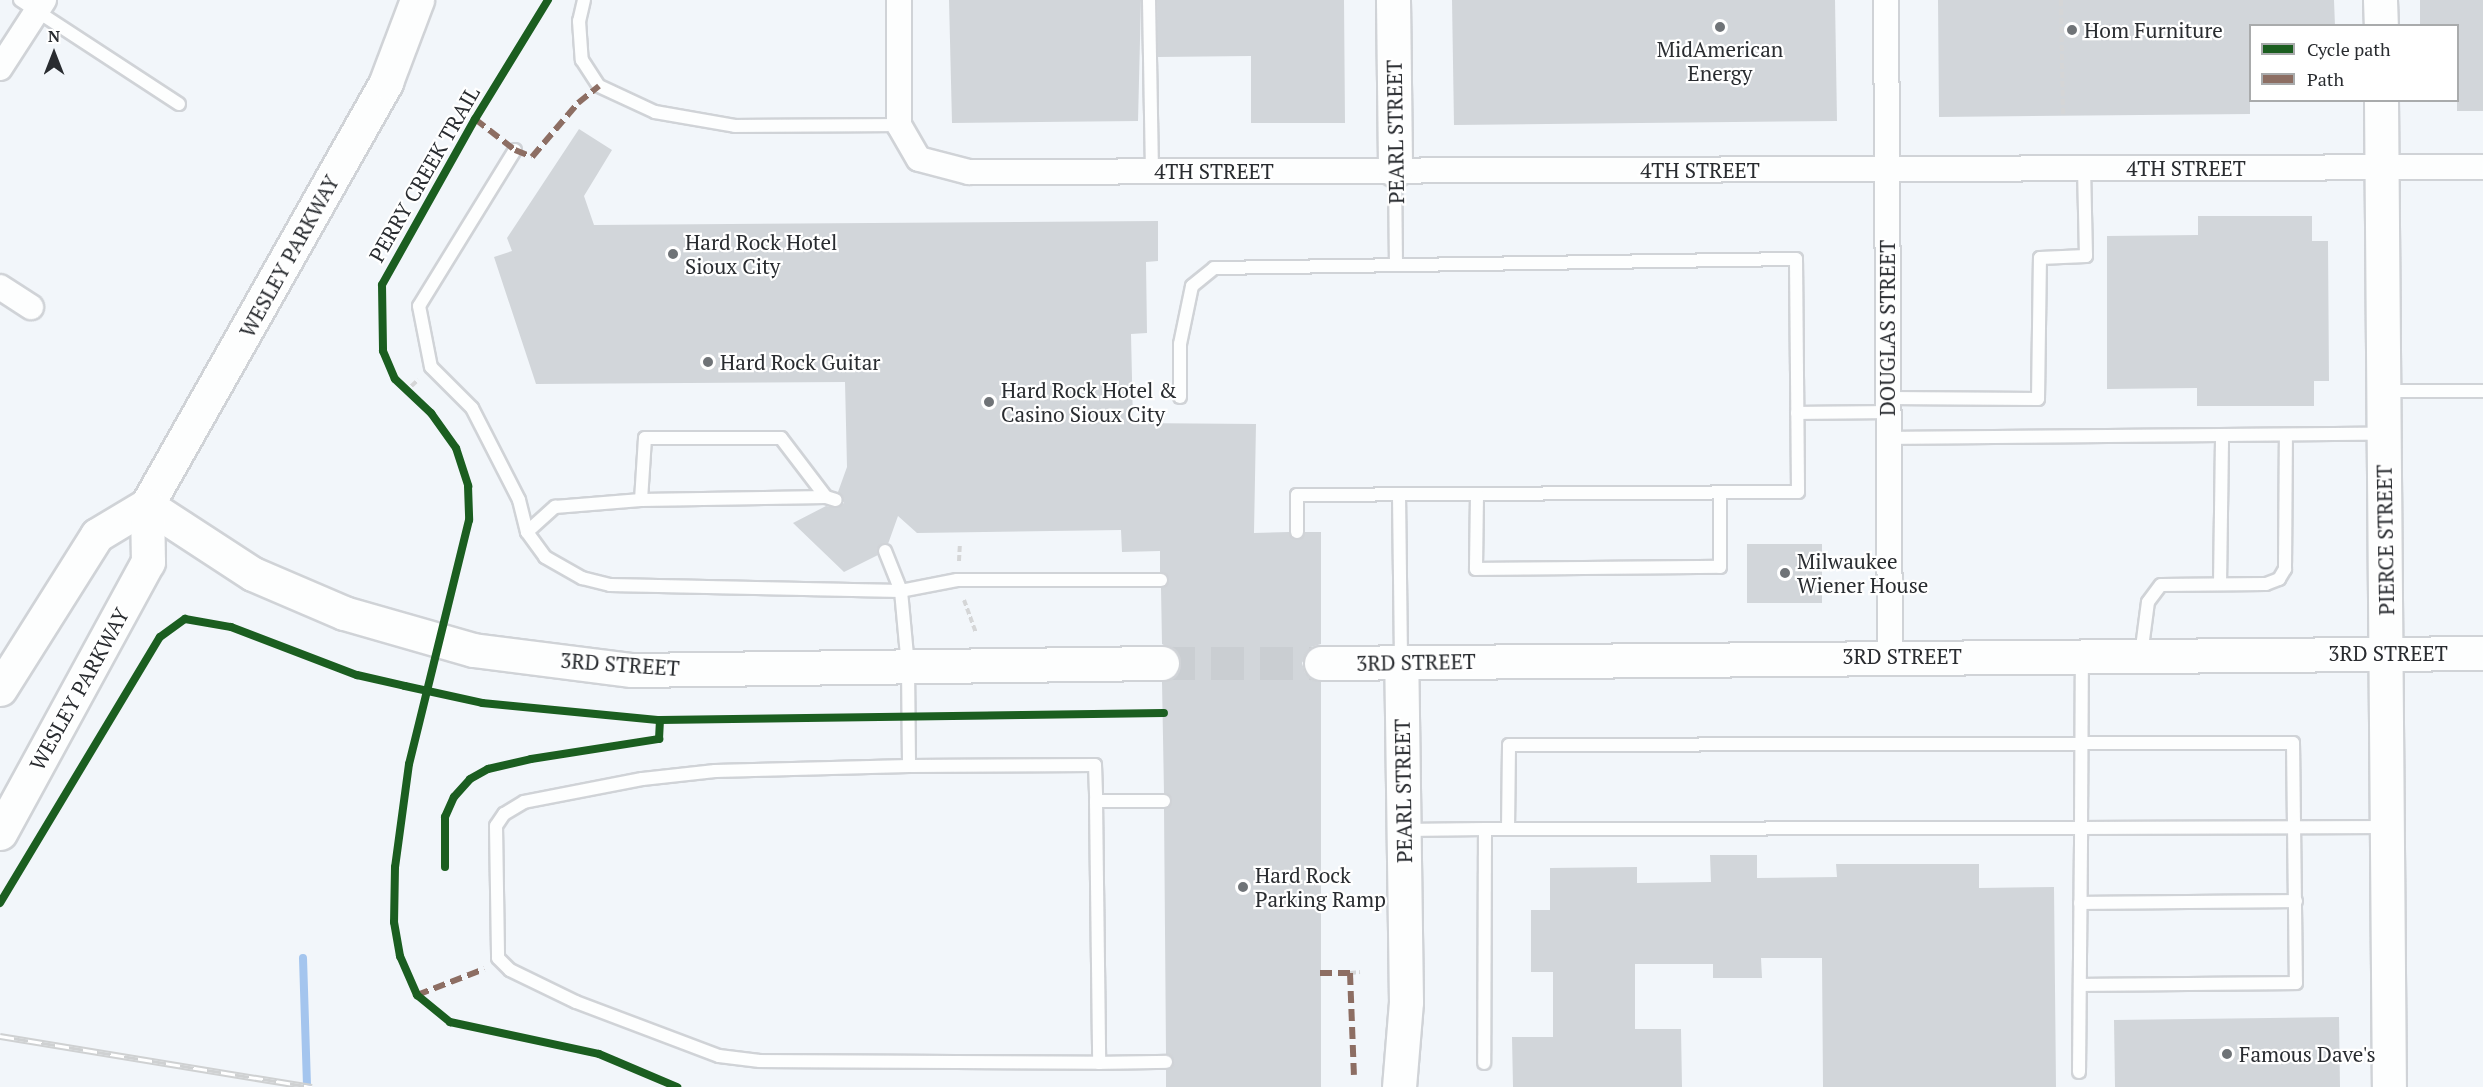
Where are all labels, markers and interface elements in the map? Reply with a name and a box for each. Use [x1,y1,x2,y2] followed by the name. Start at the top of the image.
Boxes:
[2084,17,2223,43] place label: Hom Furniture
[1713,20,1727,34] marker: MidAmerican Energy
[2065,23,2079,37] marker: Hom Furniture
[24,24,84,84] north arrow
[2249,24,2459,102] legend
[48,25,60,47] text: N
[1657,36,1783,86] place label: MidAmerican Energy
[2307,37,2391,61] text: Cycle path
[1381,60,1409,204] street label: PEARL STREET
[2307,67,2344,91] text: Path
[363,82,485,266] street label: PERRY CREEK TRAIL
[2126,155,2246,181] street label: 4TH STREET
[1640,157,1760,183] street label: 4TH STREET
[1154,158,1274,184] street label: 4TH STREET
[234,171,344,341] street label: WESLEY PARKWAY
[685,229,837,279] place label: Hard Rock Hotel Sioux City
[1874,240,1900,416] street label: DOUGLAS STREET
[666,247,680,261] marker: Hard Rock Hotel Sioux City
[720,349,880,375] place label: Hard Rock Guitar
[701,355,715,369] marker: Hard Rock Guitar
[1001,377,1177,427] place label: Hard Rock Hotel & Casino Sioux City
[982,395,996,409] marker: Hard Rock Hotel & Casino Sioux City
[2371,464,2399,616] street label: PIERCE STREET
[1797,548,1928,598] place label: Milwaukee Wiener House
[1778,566,1792,580] marker: Milwaukee Wiener House
[24,604,134,774] street label: WESLEY PARKWAY
[2328,640,2448,666] street label: 3RD STREET
[1842,643,1962,669] street label: 3RD STREET
[559,647,681,681] street label: 3RD STREET
[1356,648,1476,676] street label: 3RD STREET
[1389,719,1417,863] street label: PEARL STREET
[1255,862,1386,912] place label: Hard Rock Parking Ramp
[1236,880,1250,894] marker: Hard Rock Parking Ramp
[2239,1041,2376,1067] place label: Famous Dave's
[2220,1047,2234,1061] marker: Famous Dave's

